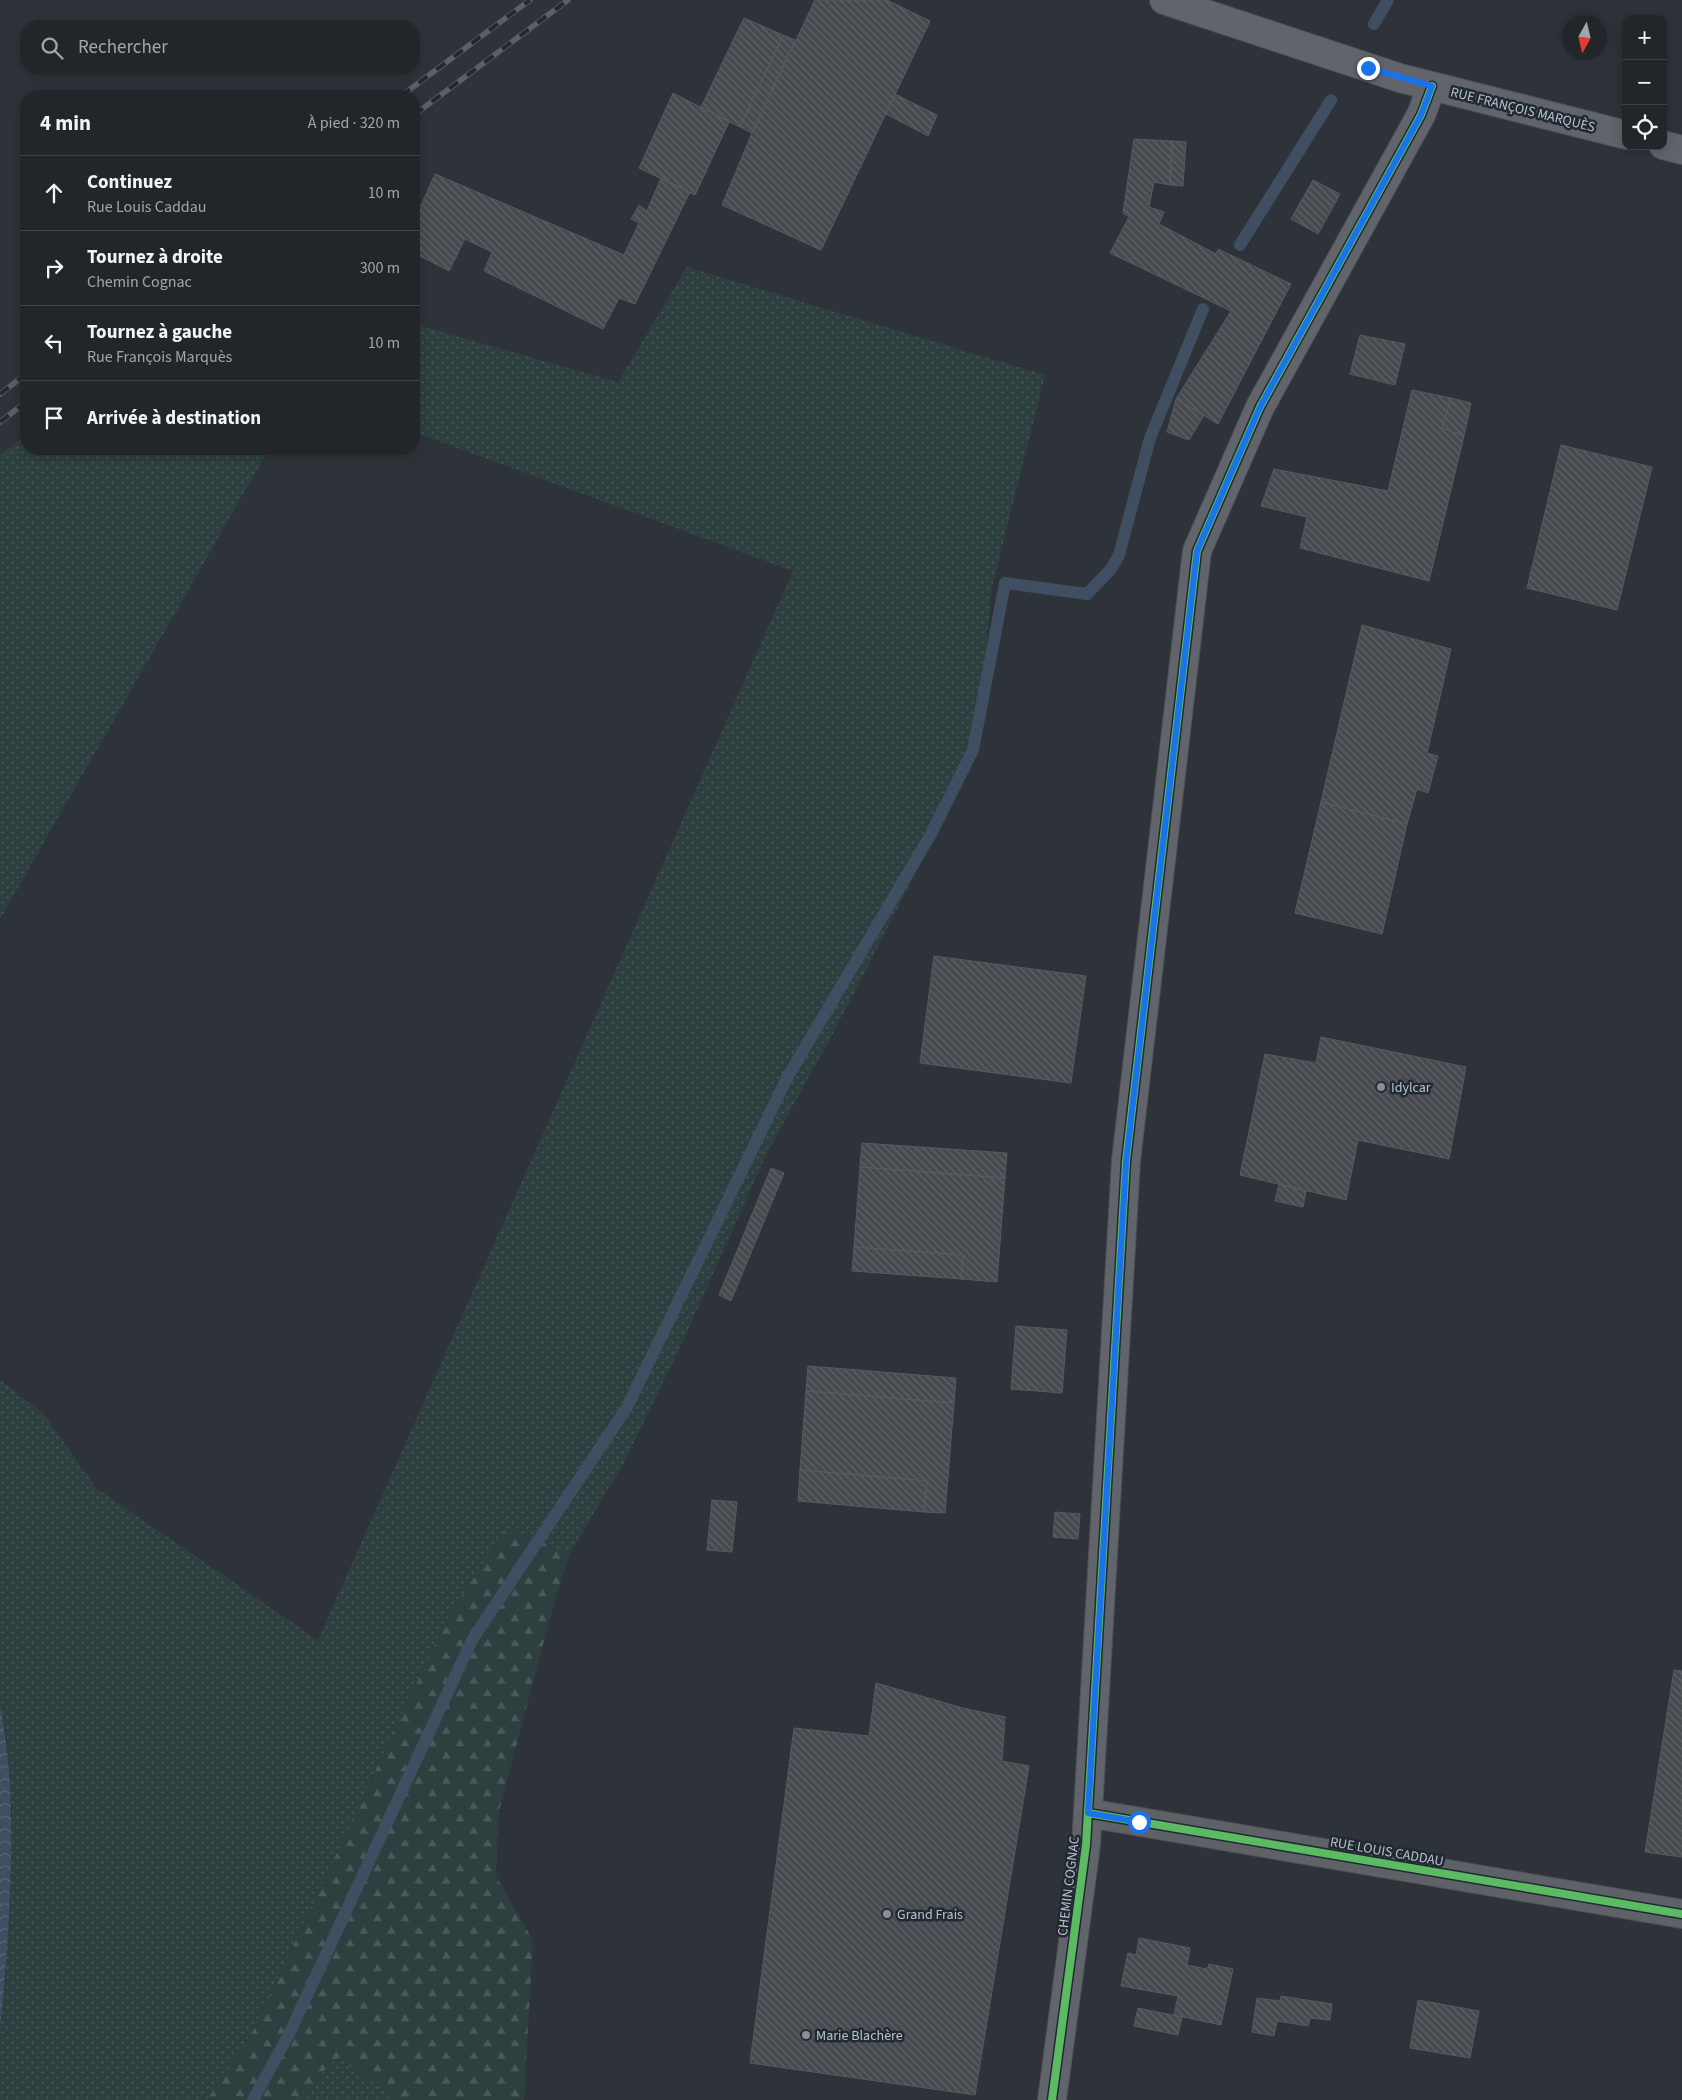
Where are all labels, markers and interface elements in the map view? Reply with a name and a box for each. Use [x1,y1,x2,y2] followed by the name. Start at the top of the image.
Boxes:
[1562,15,1607,60] north arrow
[1622,15,1667,150] map controls
[1622,15,1667,60] button: +
[20,20,420,75] search box
[38,34,66,62] icon: search
[78,34,168,61] text: Rechercher
[1357,57,1380,80] route end
[1622,60,1667,105] button: −
[1448,82,1597,138] street label: RUE FRANÇOIS MARQUÈS
[1622,105,1667,150] button: locate
[40,108,91,138] text: 4 min
[308,112,400,134] text: À pied · 320 m
[87,169,172,196] text: Continuez
[40,179,68,207] icon: ahead
[368,182,400,204] text: 10 m
[87,196,206,218] text: Rue Louis Caddau
[87,244,223,271] text: Tournez à droite
[40,254,68,282] icon: right
[360,257,400,279] text: 300 m
[87,271,192,293] text: Chemin Cognac
[87,319,232,346] text: Tournez à gauche
[40,329,68,357] icon: left
[368,332,400,354] text: 10 m
[87,346,232,368] text: Rue François Marquès
[40,404,68,432] icon: arrive
[87,405,261,432] text: Arrivée à destination
[1391,1078,1431,1098] place label: Idylcar
[1375,1081,1387,1093] marker: Idylcar
[1128,1811,1151,1834] route start
[1328,1832,1445,1872] street label: RUE LOUIS CADDAU
[1053,1835,1085,1937] street label: CHEMIN COGNAC
[897,1905,963,1925] place label: Grand Frais
[881,1908,893,1920] marker: Grand Frais
[816,2026,903,2046] place label: Marie Blachère
[800,2029,812,2041] marker: Marie Blachère

